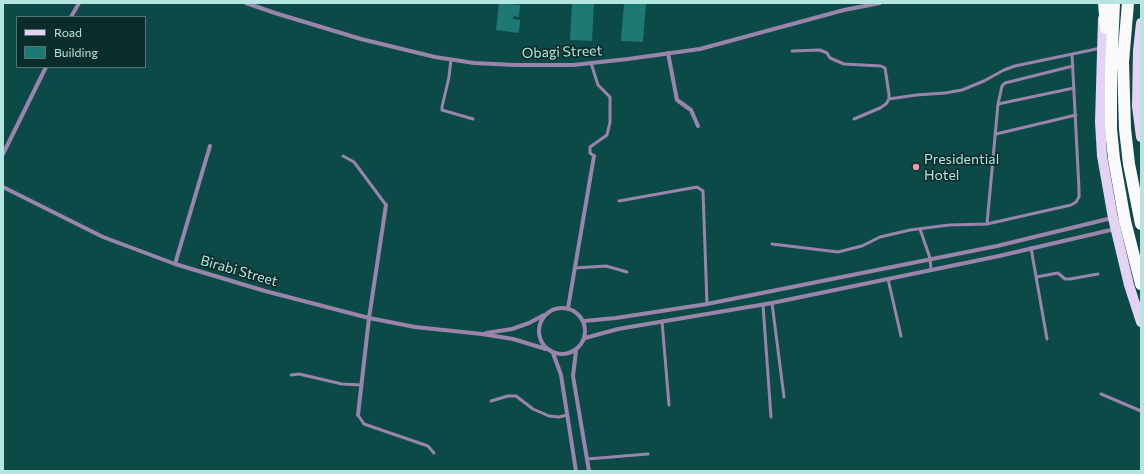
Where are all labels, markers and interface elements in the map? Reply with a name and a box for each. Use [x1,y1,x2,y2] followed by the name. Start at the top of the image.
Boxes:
[16,16,146,68] legend
[54,25,82,39] text: Road
[521,42,603,62] street label: Obagi Street
[54,45,98,59] text: Building
[924,151,999,184] place label: Presidential Hotel
[911,162,921,172] marker: Presidential Hotel
[198,252,280,290] street label: Birabi Street

